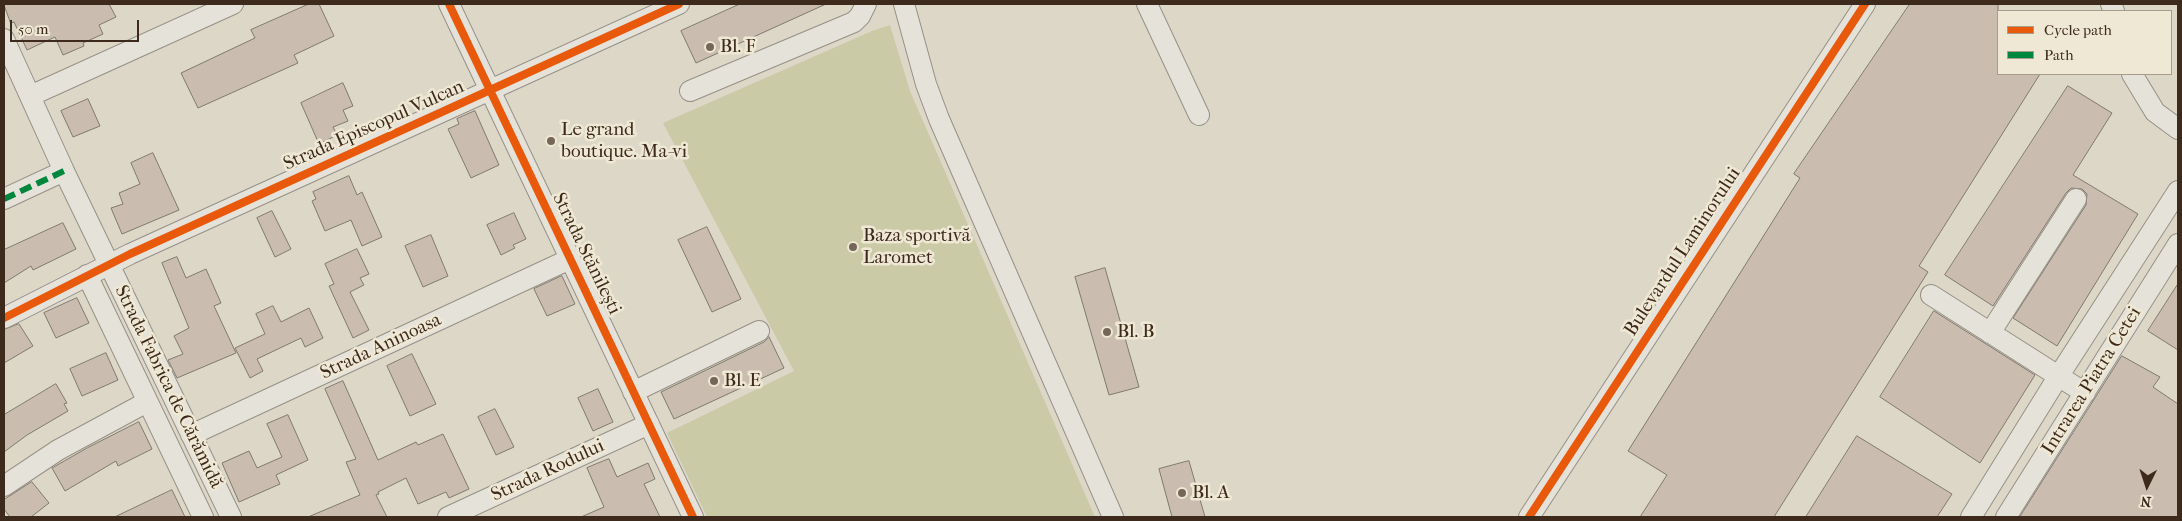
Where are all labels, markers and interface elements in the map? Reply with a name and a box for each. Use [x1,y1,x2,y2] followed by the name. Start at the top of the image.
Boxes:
[12,10,141,42] scale bar
[1997,10,2172,75] legend
[18,20,48,38] text: 50 m
[2044,21,2112,39] text: Cycle path
[720,36,756,58] place label: Bl. F
[704,41,716,53] marker: Bl. F
[2044,46,2074,64] text: Path
[280,76,468,176] street label: Strada Episcopul Vulcan
[561,119,687,163] place label: Le grand boutique. Ma-vi
[545,135,557,147] marker: Le grand boutique. Ma-vi
[1620,163,1746,341] street label: Bulevardul Laminorului
[547,189,625,319] street label: Strada Stănilești
[863,225,971,269] place label: Baza sportivă Laromet
[847,241,859,253] marker: Baza sportivă Laromet
[109,282,227,492] street label: Strada Fabrica de Cărămidă
[2037,303,2147,459] street label: Intrarea Piatra Cetei
[317,309,445,385] street label: Strada Aninoasa
[1117,321,1155,343] place label: Bl. B
[1101,326,1113,338] marker: Bl. B
[724,370,761,392] place label: Bl. E
[708,375,720,387] marker: Bl. E
[488,435,608,507] street label: Strada Rodului
[2122,461,2172,511] north arrow
[1192,482,1230,504] place label: Bl. A
[1176,487,1188,499] marker: Bl. A
[2140,493,2152,510] text: N

